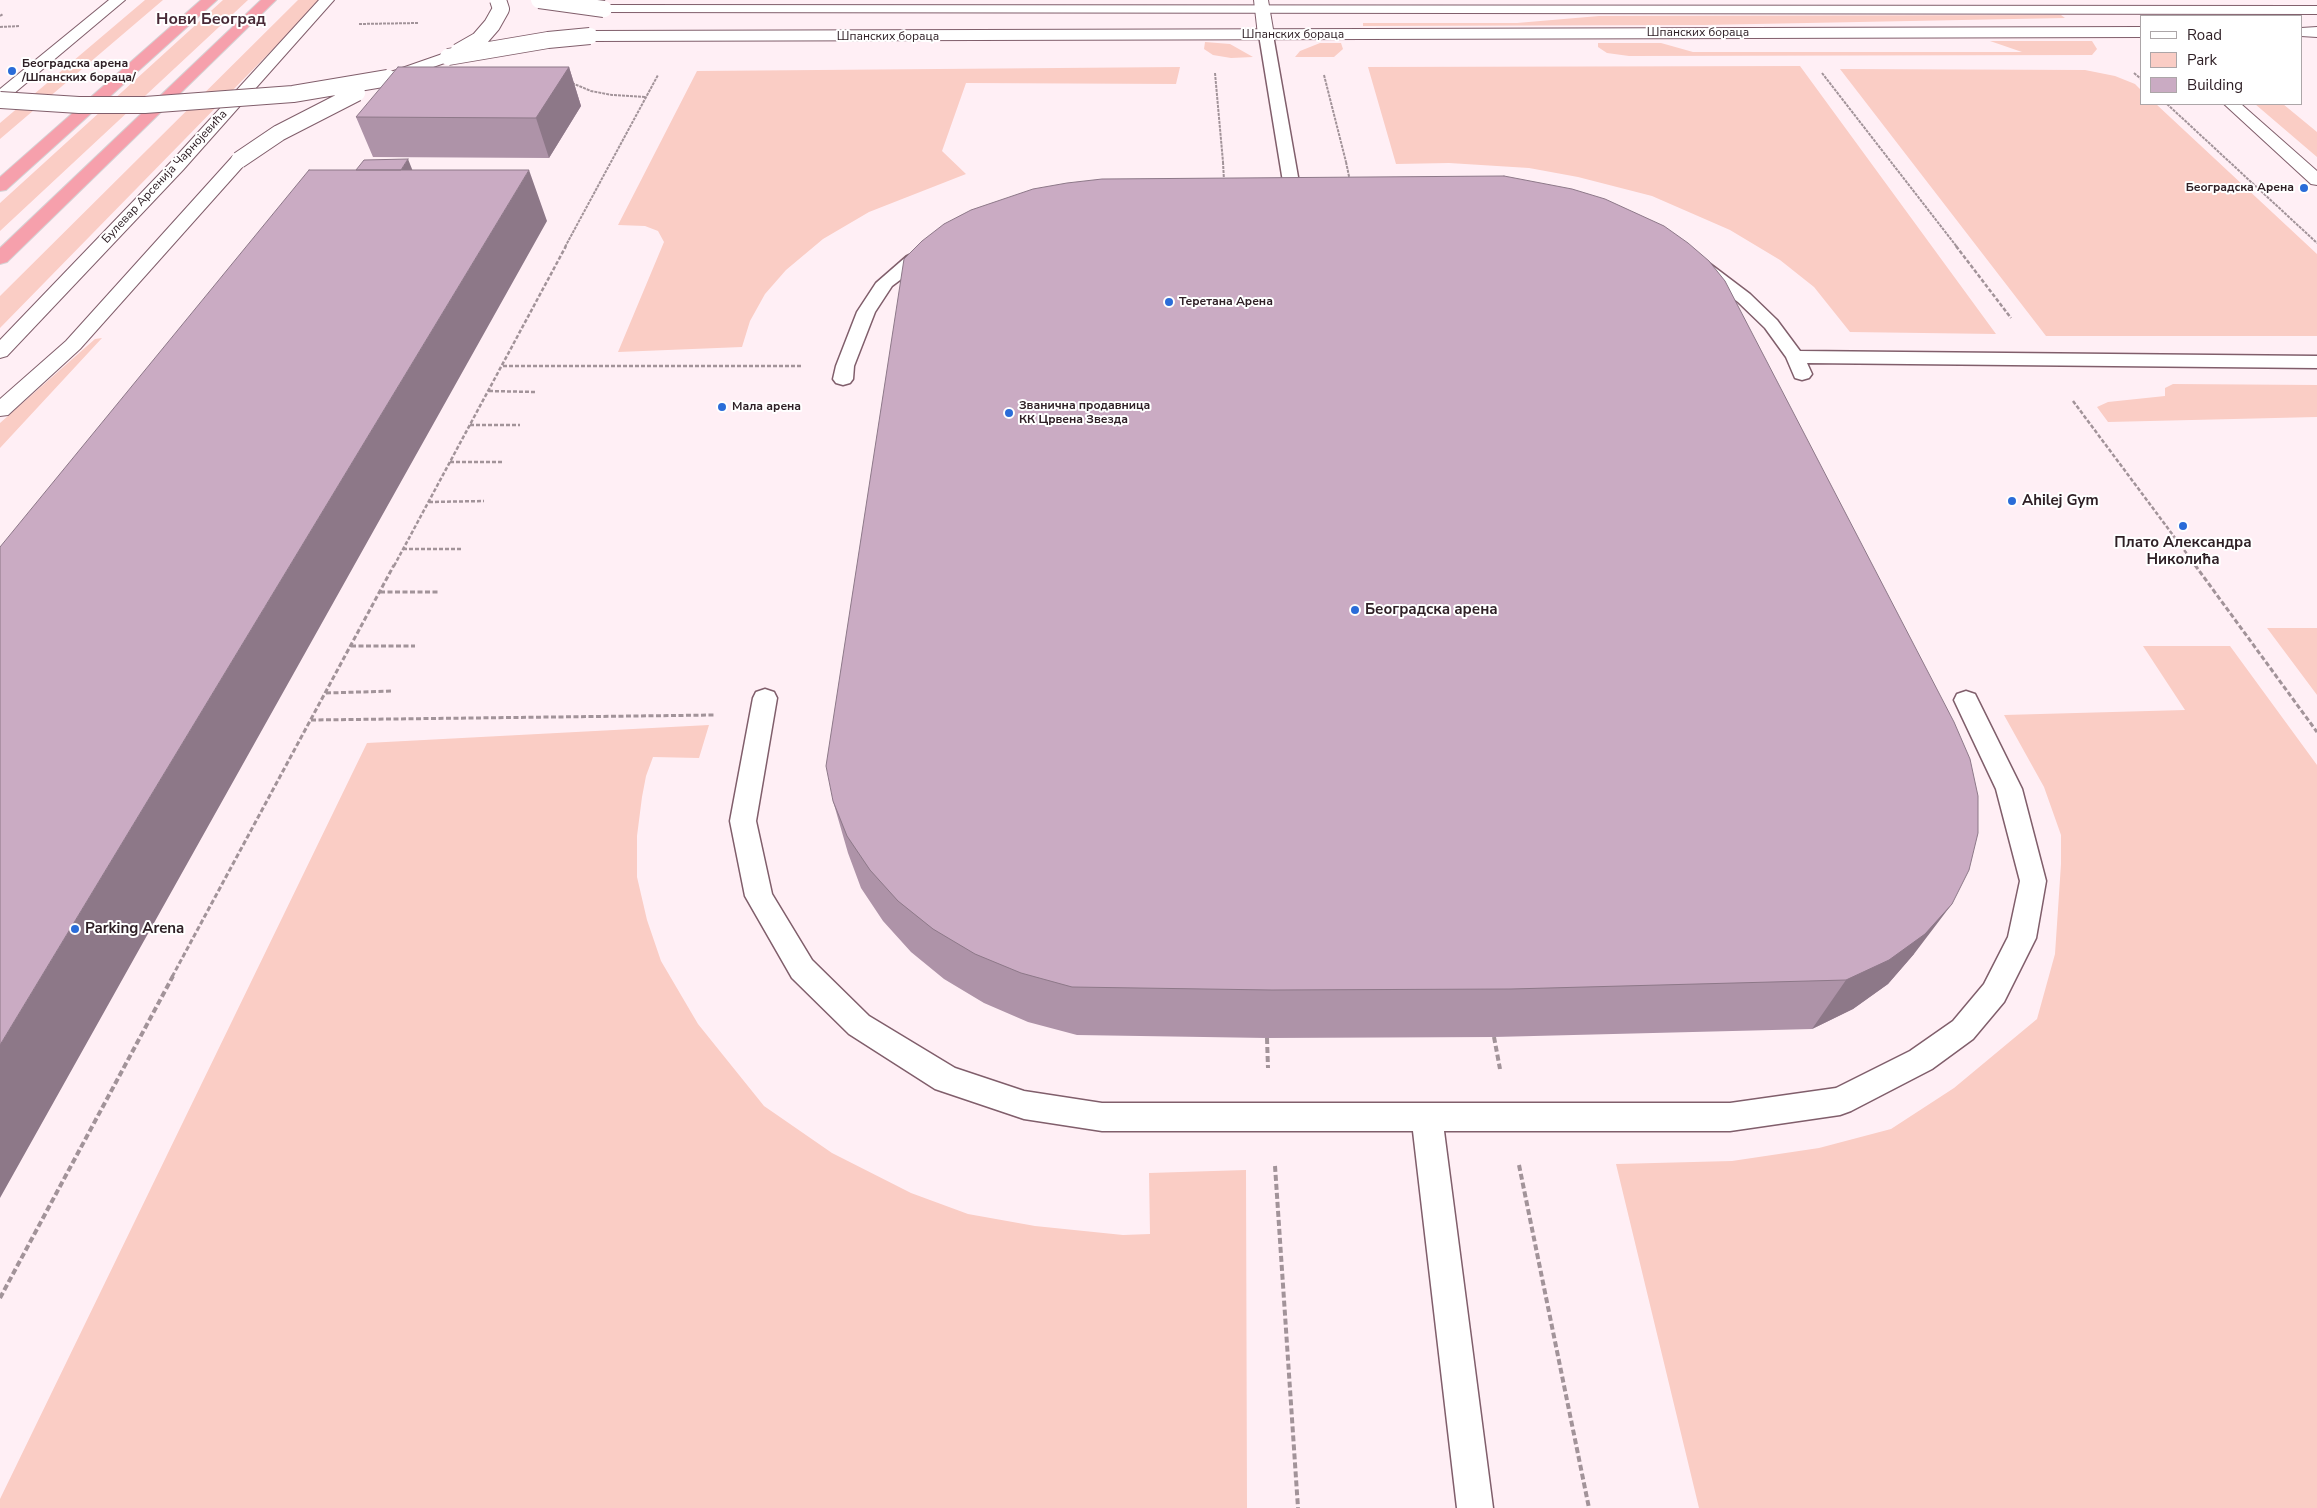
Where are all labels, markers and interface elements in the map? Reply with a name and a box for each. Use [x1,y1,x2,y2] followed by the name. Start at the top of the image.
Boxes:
[156,10,266,30] district label: Нови Београд
[2140,15,2302,105] legend
[2187,25,2222,45] text: Road
[1647,26,1749,40] street label: Шпанских бораца
[1242,28,1344,42] street label: Шпанских бораца
[837,30,939,44] street label: Шпанских бораца
[2187,50,2217,70] text: Park
[22,57,136,85] place label: Београдска арена /Шпанских бораца/
[6,65,18,77] marker: Београдска арена /Шпанских бораца/
[2187,75,2243,95] text: Building
[99,107,231,247] street label: Булевар Арсенија Чарнојевића
[2186,181,2294,195] place label: Београдска Арена
[2298,182,2310,194] marker: Београдска Арена
[1179,295,1273,309] place label: Теретана Арена
[1163,296,1175,308] marker: Теретана Арена
[1019,399,1150,427] place label: Званична продавница КК Црвена Звезда
[732,400,801,414] place label: Мала арена
[716,401,728,413] marker: Мала арена
[1003,407,1015,419] marker: Званична продавница КК Црвена Звезда
[2022,492,2099,510] place label: Ahilej Gym
[2006,495,2018,507] marker: Ahilej Gym
[2177,520,2189,532] marker: Плато Александра Николића
[2114,534,2252,569] place label: Плато Александра Николића
[1365,601,1498,619] place label: Београдска арена
[1349,604,1361,616] marker: Београдска арена
[85,920,184,938] place label: Parking Arena
[69,923,81,935] marker: Parking Arena

